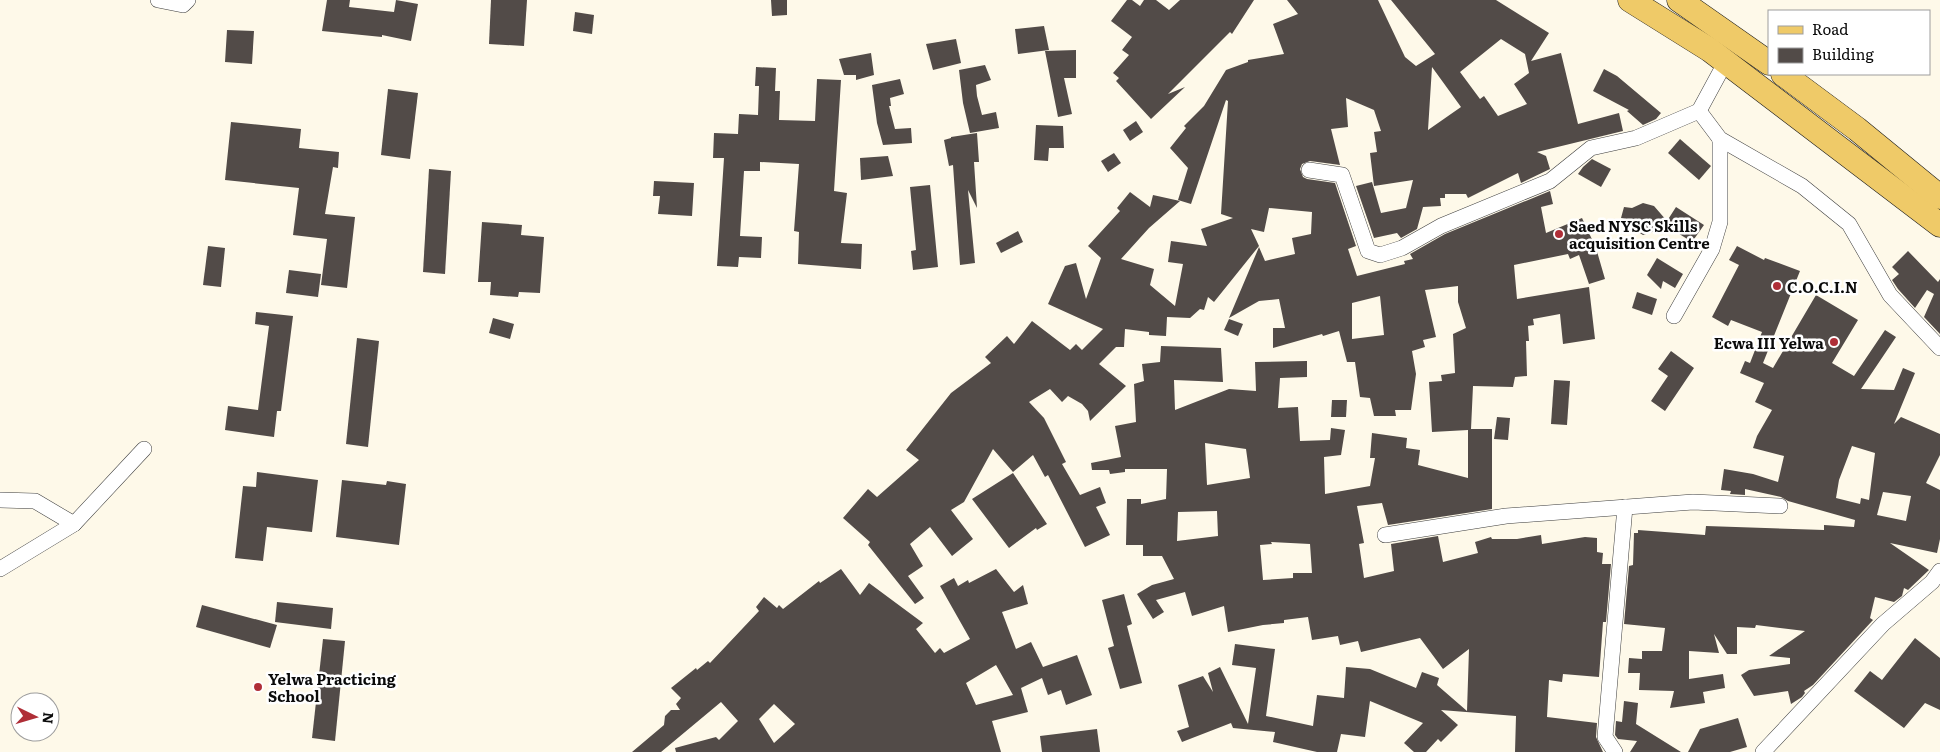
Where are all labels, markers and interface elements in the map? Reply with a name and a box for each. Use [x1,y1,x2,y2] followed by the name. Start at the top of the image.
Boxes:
[1768,10,1930,75] legend
[1812,17,1848,40] text: Road
[1812,42,1874,65] text: Building
[1569,214,1710,254] place label: Saed NYSC Skills acquisition Centre
[1553,228,1565,240] marker: Saed NYSC Skills acquisition Centre
[1787,275,1858,298] place label: C.O.C.I.N
[1771,280,1783,292] marker: C.O.C.I.N
[1714,331,1824,354] place label: Ecwa III Yelwa
[1828,336,1840,348] marker: Ecwa III Yelwa
[268,667,397,707] place label: Yelwa Practicing School
[252,681,264,693] marker: Yelwa Practicing School
[10,692,60,742] north arrow
[38,711,59,725] text: N

